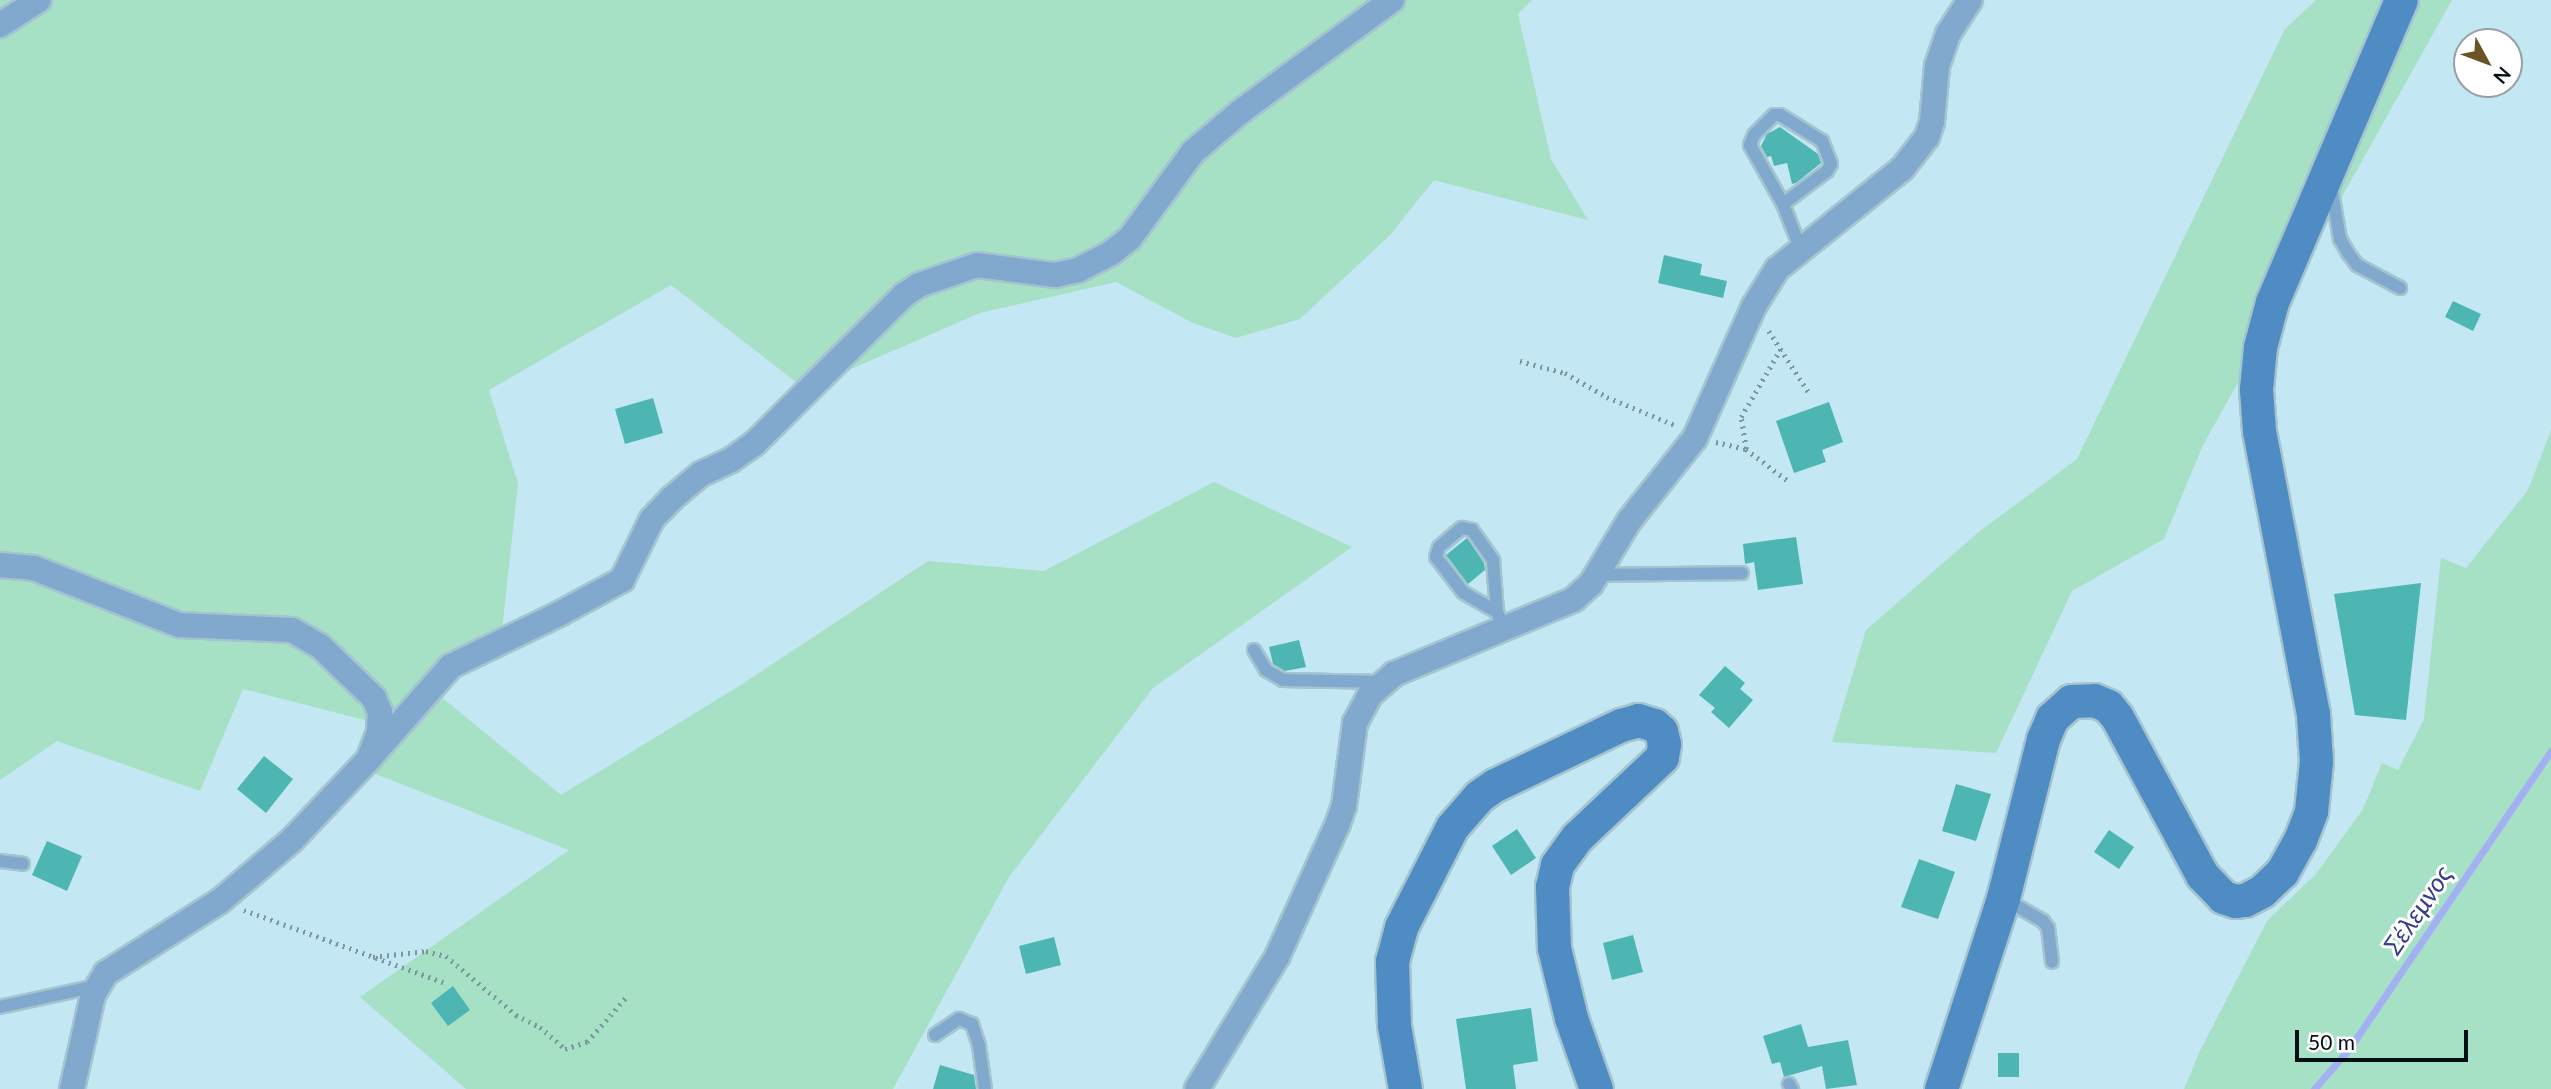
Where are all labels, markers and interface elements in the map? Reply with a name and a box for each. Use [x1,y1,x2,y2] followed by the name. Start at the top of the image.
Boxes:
[2453,28,2523,98] north arrow
[2489,63,2516,89] text: N
[2377,860,2459,960] water label: Σέλεμνος
[2299,1016,2472,1060] scale bar
[2308,1029,2355,1054] text: 50 m

